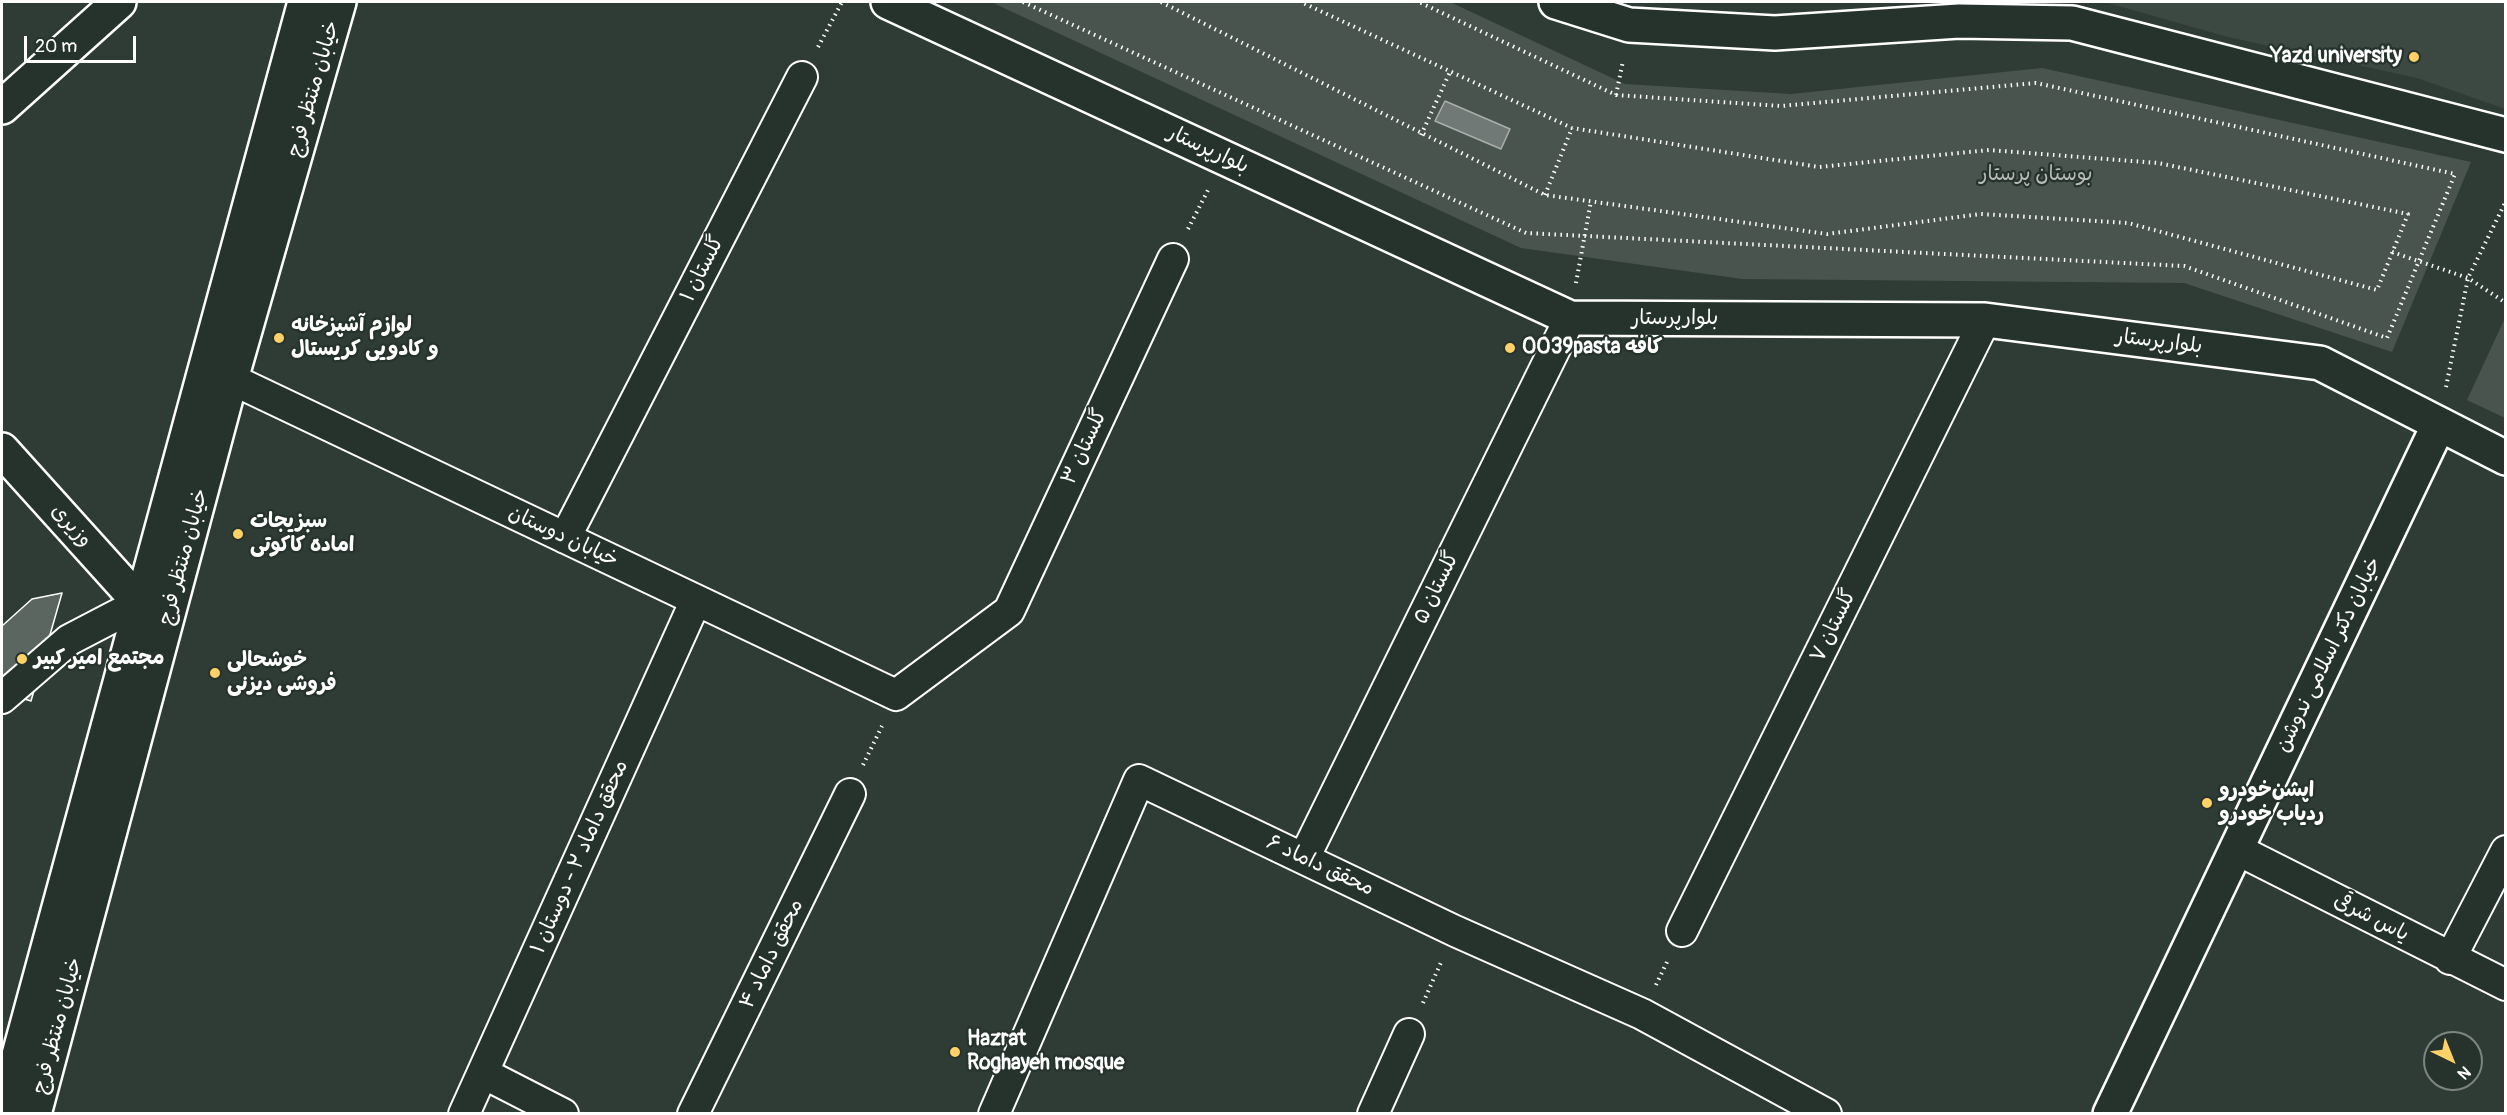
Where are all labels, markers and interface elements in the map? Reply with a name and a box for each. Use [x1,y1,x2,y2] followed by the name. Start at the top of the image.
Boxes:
[283,18,345,160] street label: خیابان منتظر فرج
[27,24,140,62] scale bar
[35,35,77,58] text: 20 m
[2270,44,2402,70] place label: Yazd university
[2407,50,2421,64] marker: Yazd university
[1163,120,1253,180] street label: بلوارپرستار
[1979,162,2093,188] park label: بوستان پرستار
[676,232,730,306] street label: گلستان ۱
[1632,306,1718,332] street label: بلوارپرستار
[291,313,439,363] place label: لوازم آشپزخانه و کادویی کریستال
[2114,324,2204,360] street label: بلوارپرستار
[272,331,286,345] marker: لوازم آشپزخانه و کادویی کریستال
[1522,335,1662,361] place label: 0039pasta کافه
[1503,341,1517,355] marker: 0039pasta کافه
[1057,405,1113,489] street label: گلستان ۳
[154,486,214,628] street label: خیابان منتظر فرج
[45,499,97,553] street label: وزیری
[504,501,622,573] street label: خیابان دوستان
[250,509,354,559] place label: سبزیجات اماده کاکوتی
[231,527,245,541] marker: سبزیجات اماده کاکوتی
[1409,548,1465,628] street label: گلستان ۵
[2271,553,2387,757] street label: خيابان دکتر اسلامی ندوشن
[1806,585,1862,667] street label: گلستان ۷
[34,646,164,672] place label: مجتمع امیر کبیر
[227,648,337,698] place label: خوشحالی فروشی دیزنی
[15,652,29,666] marker: مجتمع امیر کبیر
[208,666,222,680] marker: خوشحالی فروشی دیزنی
[526,756,634,958] street label: محقق داماد ۲ - دوستان ۱
[2219,778,2324,828] place label: اپشن‌خودرو ردیاب خودرو
[2200,796,2214,810] marker: اپشن‌خودرو ردیاب خودرو
[1262,830,1378,902] street label: محقق داماد ۶
[2329,888,2413,948] street label: یاس شرقی
[735,895,809,1013] street label: محقق داماد ۴
[28,955,88,1097] street label: خیابان منتظر فرج
[967,1027,1124,1077] place label: Hazrat Roghayeh mosque
[2423,1031,2483,1091] north arrow
[948,1045,962,1059] marker: Hazrat Roghayeh mosque
[2453,1062,2475,1084] text: N

